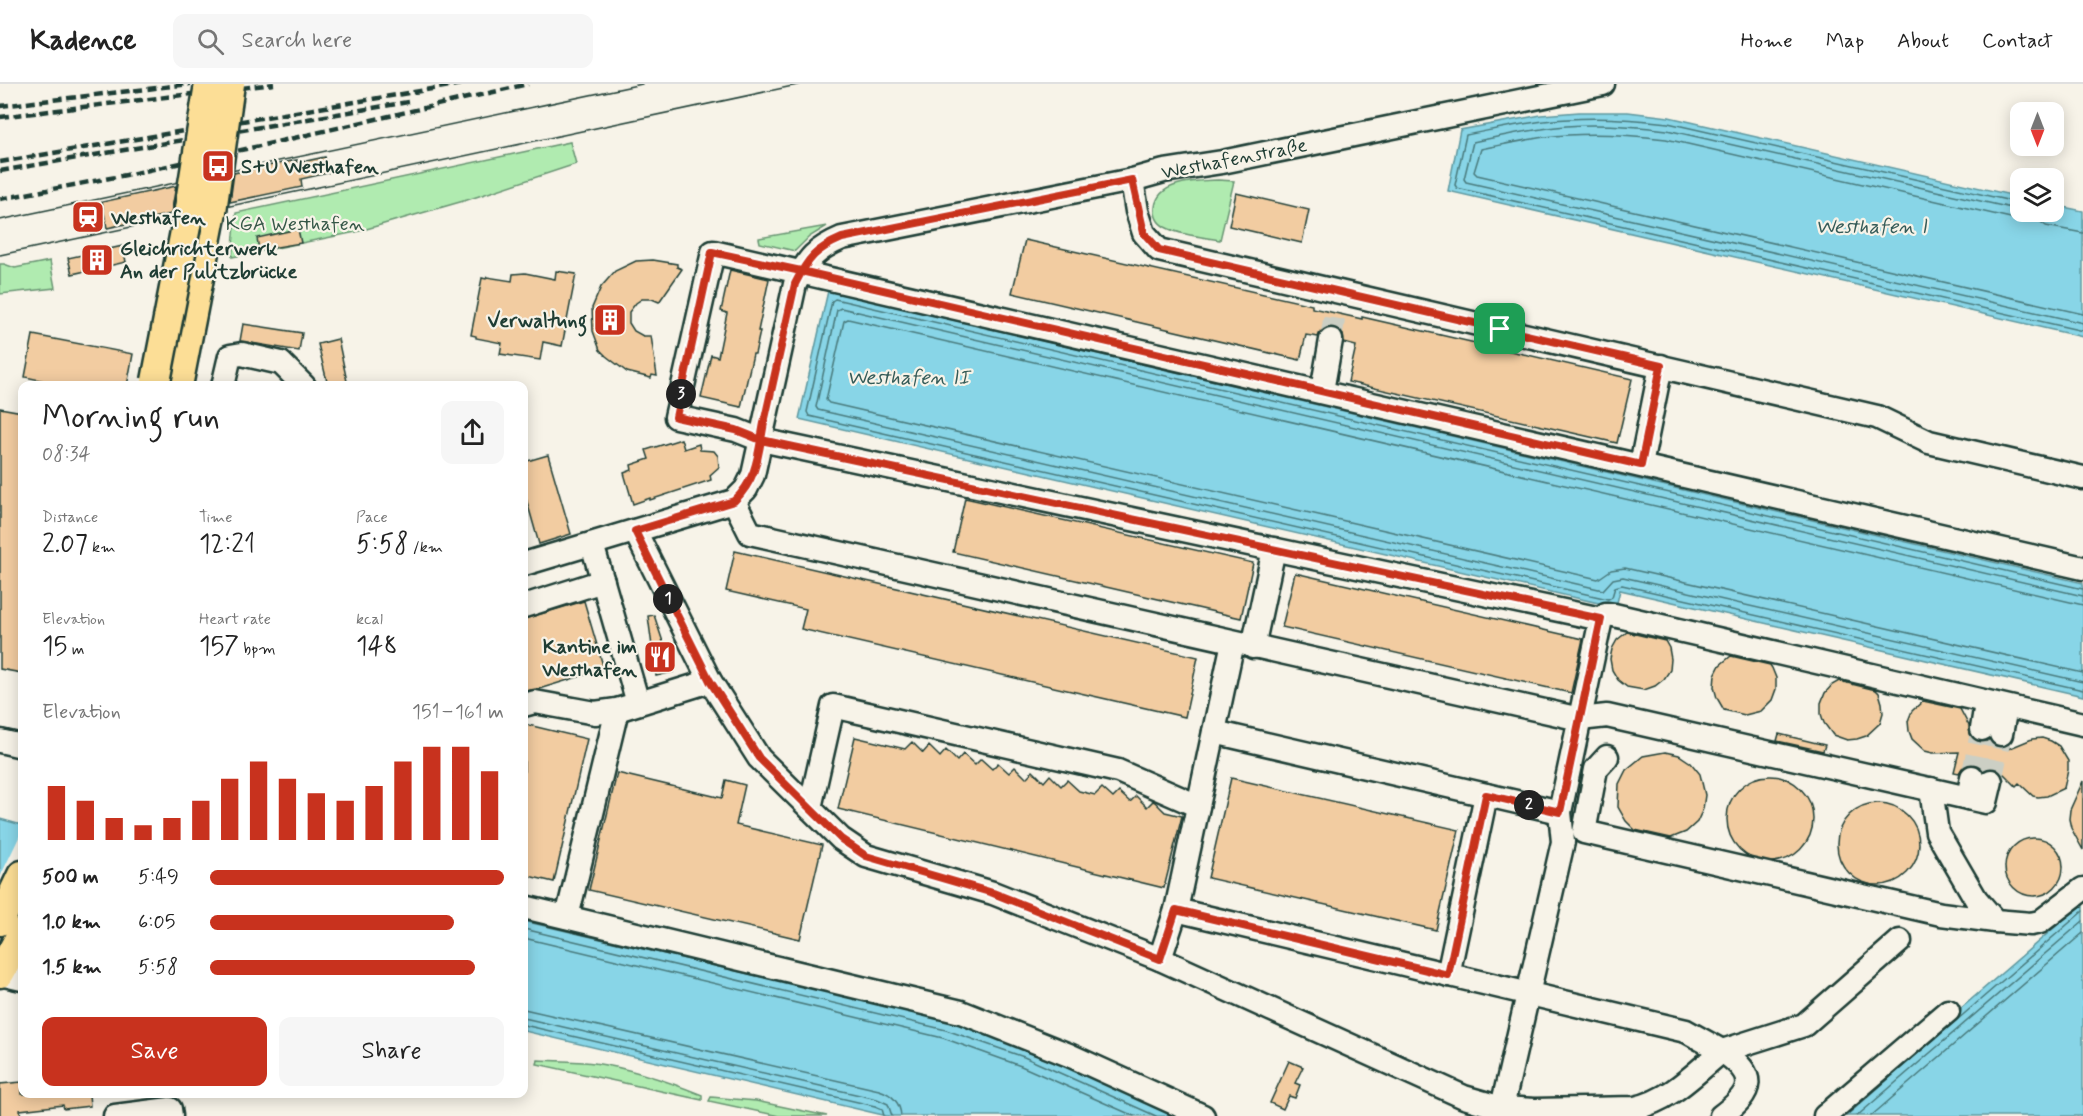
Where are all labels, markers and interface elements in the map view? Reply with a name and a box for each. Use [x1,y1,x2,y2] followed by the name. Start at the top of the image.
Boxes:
[173,14,593,68] search box
[30,23,137,60] text: Kadence
[194,25,227,58] icon: search
[242,27,352,55] text: Search here
[1741,27,1793,55] text: Home
[1826,27,1864,55] text: Map
[1897,27,1949,55] text: About
[1982,27,2053,55] text: Contact
[2010,102,2064,156] north arrow
[2010,102,2064,222] map controls
[1159,132,1310,187] street label: Westhafenstraße
[200,148,236,184] bus stop icon: S+U Westhafen
[241,154,379,181] place label: S+U Westhafen
[2010,168,2064,222] button: layers
[70,199,106,235] station icon: Westhafen
[110,205,206,232] place label: Westhafen
[225,211,365,238] park label: KGA Westhafen
[1815,213,1927,241] water label: Westhafen I
[120,236,298,286] place label: Gleichrichterwerk An der Pulitzbrücke
[79,242,115,278] building icon: Gleichrichterwerk An der Pulitzbrücke
[592,302,628,338] building icon: Verwaltung
[1474,303,1525,354] pin
[487,308,587,337] place label: Verwaltung
[1483,312,1516,345] icon: arrive
[847,364,972,392] water label: Westhafen II
[666,379,696,409] pin: 3
[677,383,685,404] text: 3
[42,396,220,440] text: Morning run
[441,401,504,464] button: share
[42,441,91,468] text: 08:34
[42,507,98,528] text: Distance
[199,507,233,528] text: Time
[356,507,388,528] text: Pace
[42,528,88,562] text: 2.07
[199,528,255,562] text: 12:21
[356,528,408,562] text: 5:58
[88,537,115,558] text: km
[408,537,443,558] text: /km
[653,584,683,614] pin: 1
[664,588,672,609] text: 1
[42,609,105,630] text: Elevation
[199,609,271,630] text: Heart rate
[356,609,383,630] text: kcal
[42,630,67,664] text: 15
[199,630,239,664] text: 157
[356,630,397,664] text: 148
[541,634,637,684] place label: Kantine im Westhafen
[67,639,85,660] text: m
[239,639,276,660] text: bpm
[642,639,678,675] restaurant icon: Kantine im Westhafen
[42,699,121,726] text: Elevation
[412,699,504,726] text: 151–161 m
[1514,790,1544,820] pin: 2
[1525,794,1533,815] text: 2
[42,864,99,891] text: 500 m
[138,864,179,891] text: 5:49
[42,909,101,936] text: 1.0 km
[138,909,175,936] text: 6:05
[42,954,102,981] text: 1.5 km
[138,954,178,981] text: 5:58
[42,1017,267,1086] button: Save
[279,1017,504,1086] button: Share

